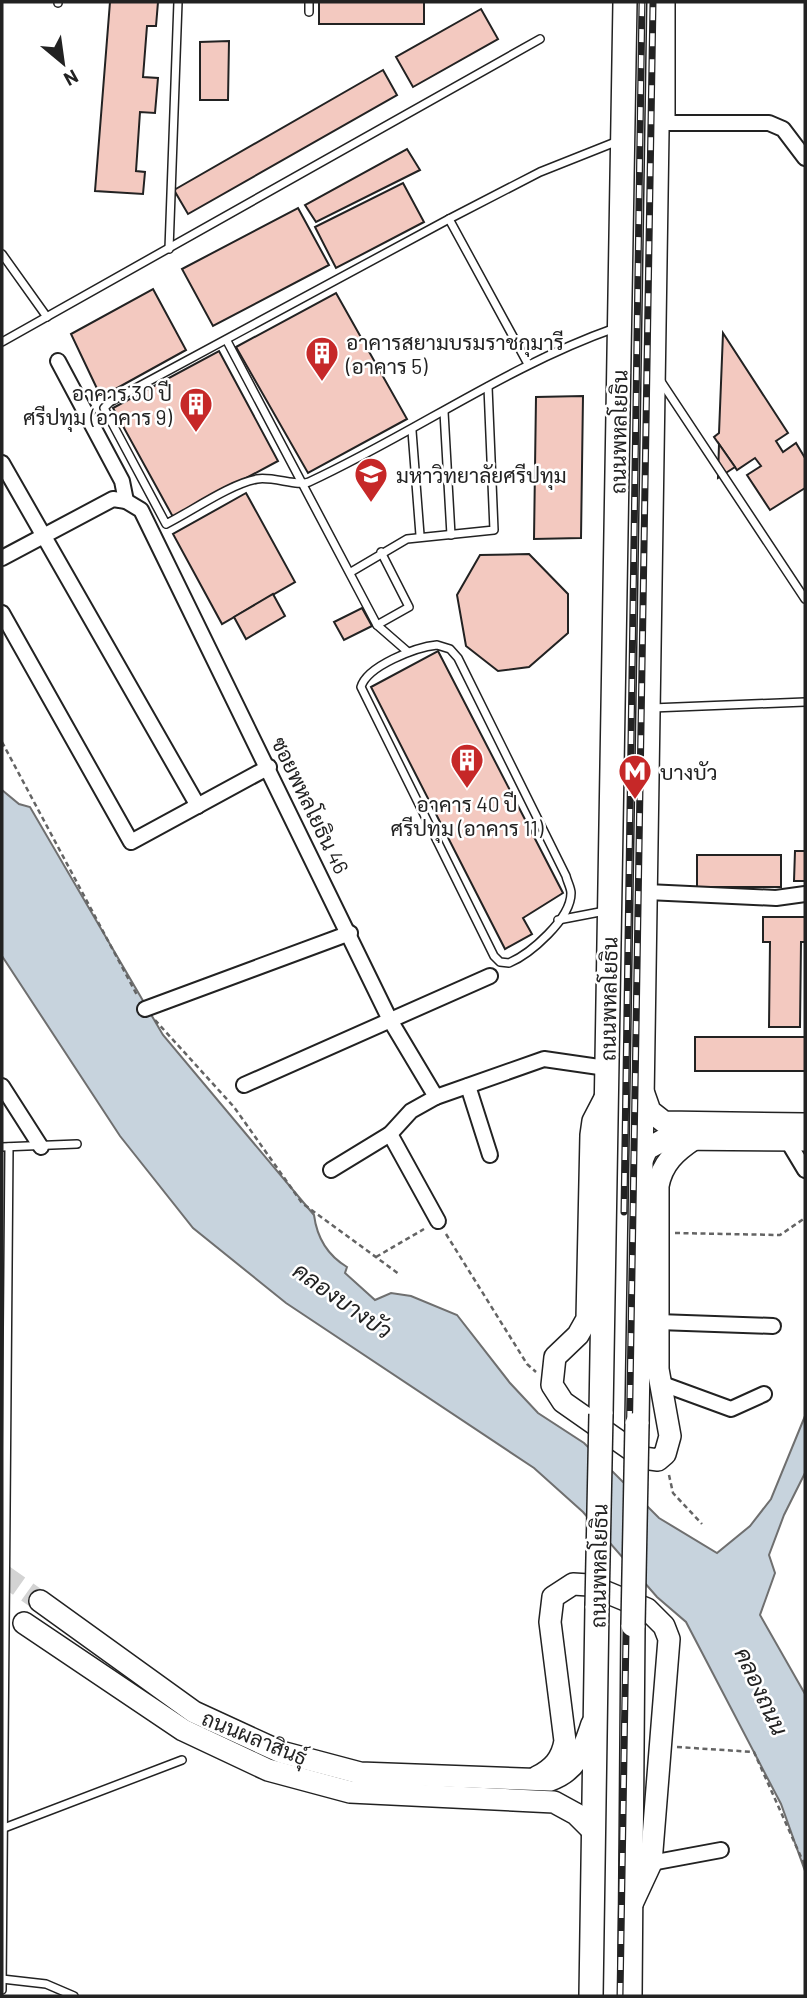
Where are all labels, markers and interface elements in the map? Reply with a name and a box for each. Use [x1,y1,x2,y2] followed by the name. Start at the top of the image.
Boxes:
[28,28,98,98] north arrow
[60,65,83,91] text: N
[345,329,564,378] place label: อาคารสยามบรมราชกุมารี (อาคาร 5)
[303,334,341,383] building icon: อาคารสยามบรมราชกุมารี (อาคาร 5)
[604,370,632,494] street label: ถนนพหลโยธิน
[23,380,173,432] place label: อาคาร 30 ปี ศรีปทุม (อาคาร 9)
[177,385,215,434] building icon: อาคาร 30 ปี ศรีปทุม (อาคาร 9)
[352,455,390,504] school or university icon: มหาวิทยาลัยศรีปทุม
[396,462,567,490] place label: มหาวิทยาลัยศรีปทุม
[267,732,355,878] street label: ซอยพหลโยธิน 46
[448,741,486,790] building icon: อาคาร 40 ปี ศรีปทุม (อาคาร 11)
[616,752,654,801] metro station icon: บางบัว
[660,759,718,784] place label: บางบัว
[391,791,544,843] place label: อาคาร 40 ปี ศรีปทุม (อาคาร 11)
[594,937,622,1061] street label: ถนนพหลโยธิน
[288,1256,398,1344] water label: คลองบางบัว
[584,1504,612,1628] street label: ถนนพหลโยธิน
[729,1643,795,1740] water label: คลองถนน
[198,1705,311,1772] street label: ถนนผลาสินธุ์

